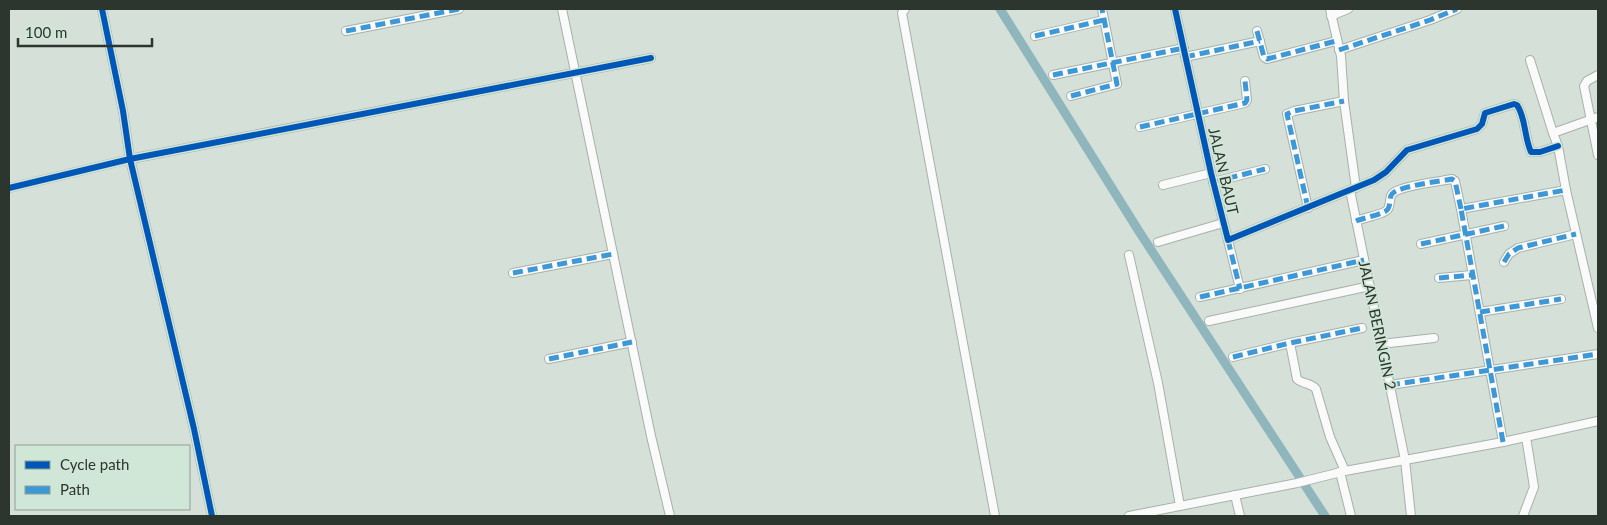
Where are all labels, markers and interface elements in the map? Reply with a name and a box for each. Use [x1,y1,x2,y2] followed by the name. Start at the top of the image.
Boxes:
[18,15,151,47] scale bar
[25,23,67,41] text: 100 m
[1205,126,1243,216] street label: JALAN BAUT
[1355,259,1401,391] street label: JALAN BERINGIN 2
[15,445,190,510] legend
[60,455,129,473] text: Cycle path
[60,480,90,498] text: Path

